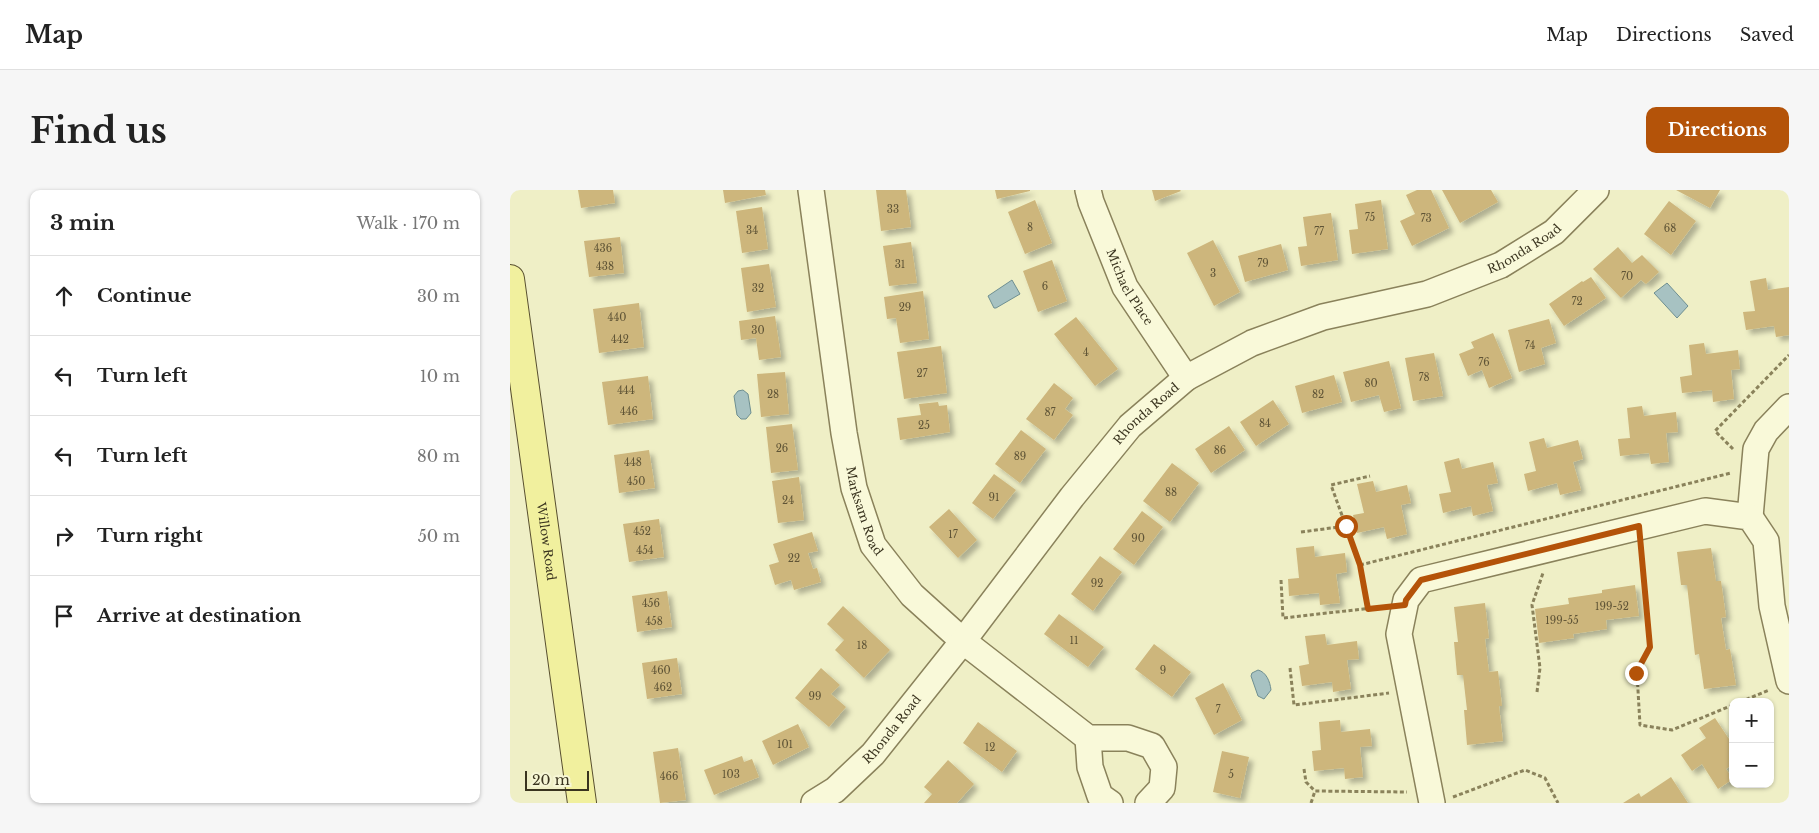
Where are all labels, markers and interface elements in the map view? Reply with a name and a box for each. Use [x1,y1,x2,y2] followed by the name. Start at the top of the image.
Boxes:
[25,20,83,49] text: Map
[1546,24,1588,46] text: Map
[1616,24,1712,46] text: Directions
[1740,24,1794,46] text: Saved
[1646,107,1789,153] button: Directions
[30,109,167,152] text: Find us
[887,203,899,216] house number: 33
[50,210,115,236] text: 3 min
[1365,211,1376,224] house number: 75
[1420,212,1432,225] house number: 73
[357,213,460,233] text: Walk · 170 m
[1027,221,1033,234] house number: 8
[1485,221,1564,277] street label: Rhonda Road
[1664,222,1676,235] house number: 68
[746,224,758,237] house number: 34
[1314,225,1325,238] house number: 77
[594,242,612,255] house number: 436
[1104,247,1157,328] street label: Michael Place
[1257,257,1269,270] house number: 79
[895,258,905,271] house number: 31
[596,260,614,273] house number: 438
[1210,267,1216,280] house number: 3
[1621,270,1633,283] house number: 70
[1042,280,1048,293] house number: 6
[50,282,78,310] icon: ahead
[752,282,764,295] house number: 32
[97,284,192,307] text: Continue
[417,286,460,306] text: 30 m
[1571,295,1583,308] house number: 72
[899,301,911,314] house number: 29
[608,311,626,324] house number: 440
[751,324,765,337] house number: 30
[611,333,629,346] house number: 442
[1525,339,1535,352] house number: 74
[1083,346,1089,359] house number: 4
[1478,356,1490,369] house number: 76
[50,362,78,390] icon: left
[97,364,188,387] text: Turn left
[420,366,460,386] text: 10 m
[916,367,929,380] house number: 27
[1418,371,1430,384] house number: 78
[1364,377,1378,390] house number: 80
[1110,379,1182,447] street label: Rhonda Road
[617,384,635,397] house number: 444
[767,388,779,401] house number: 28
[1312,388,1324,401] house number: 82
[620,405,638,418] house number: 446
[1044,406,1057,419] house number: 87
[1259,417,1271,430] house number: 84
[918,419,930,432] house number: 25
[50,442,78,470] icon: left
[776,442,788,455] house number: 26
[97,444,188,467] text: Turn left
[1214,444,1226,457] house number: 86
[417,446,460,466] text: 80 m
[1014,450,1026,463] house number: 89
[624,456,642,469] house number: 448
[843,465,886,558] street label: Marksam Road
[627,475,645,488] house number: 450
[1165,486,1177,499] house number: 88
[989,491,999,504] house number: 91
[782,494,794,507] house number: 24
[534,500,559,582] street label: Willow Road
[1335,515,1358,538] route start
[50,522,78,550] icon: right
[97,524,203,547] text: Turn right
[633,525,651,538] house number: 452
[418,526,460,546] text: 50 m
[948,528,959,541] house number: 17
[1131,532,1145,545] house number: 90
[636,544,654,557] house number: 454
[788,552,800,565] house number: 22
[1091,577,1103,590] house number: 92
[642,597,660,610] house number: 456
[1595,600,1629,613] house number: 199-52
[50,602,78,630] icon: arrive
[97,604,301,627] text: Arrive at destination
[1545,614,1579,627] house number: 199-55
[645,615,663,628] house number: 458
[1070,634,1078,647] house number: 11
[857,639,867,652] house number: 18
[1625,662,1648,685] route end
[651,664,671,677] house number: 460
[1160,664,1166,677] house number: 9
[654,681,672,694] house number: 462
[809,690,821,703] house number: 99
[860,692,924,767] street label: Rhonda Road
[1729,698,1774,788] map controls
[1729,698,1774,743] button: +
[1215,703,1221,716] house number: 7
[777,738,793,751] house number: 101
[985,741,995,754] house number: 12
[1729,743,1774,788] button: −
[525,768,589,791] scale bar
[722,768,740,781] house number: 103
[1228,768,1234,781] house number: 5
[660,770,678,783] house number: 466
[532,771,570,789] text: 20 m

